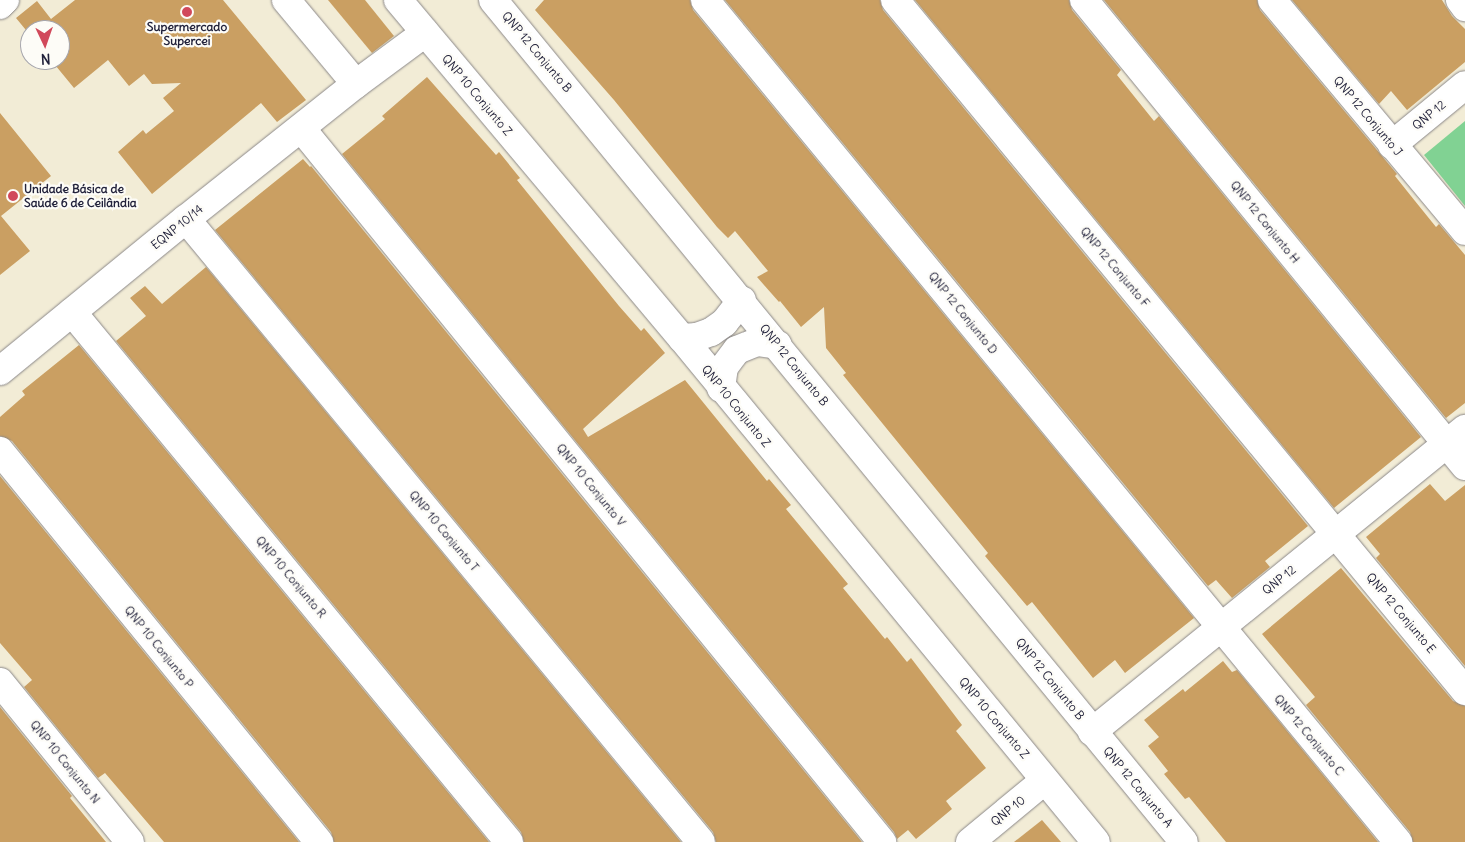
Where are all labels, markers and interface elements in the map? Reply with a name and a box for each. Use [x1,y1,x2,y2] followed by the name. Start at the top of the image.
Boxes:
[181,6,193,18] marker: Supermercado Supercei
[499,9,575,95] street label: QNP 12 Conjunto B
[20,20,70,70] north arrow
[147,20,227,48] place label: Supermercado Supercei
[40,50,51,68] text: N
[439,52,515,138] street label: QNP 10 Conjunto Z
[1331,73,1405,159] street label: QNP 12 Conjunto J
[1409,97,1449,133] street label: QNP 12
[1227,178,1303,266] street label: QNP 12 Conjunto H
[24,182,137,210] place label: Unidade Básica de Saúde 6 de Ceilândia
[6,189,20,203] marker: Unidade Básica de Saúde 6 de Ceilândia
[148,202,206,252] street label: EQNP 10/14
[1077,224,1153,310] street label: QNP 12 Conjunto F
[925,269,1001,357] street label: QNP 12 Conjunto D
[757,321,831,409] street label: QNP 12 Conjunto B
[699,362,773,450] street label: QNP 10 Conjunto Z
[553,441,629,529] street label: QNP 10 Conjunto V
[406,488,482,574] street label: QNP 10 Conjunto T
[253,533,329,621] street label: QNP 10 Conjunto R
[1259,562,1299,598] street label: QNP 12
[1363,570,1439,656] street label: QNP 12 Conjunto E
[121,603,197,691] street label: QNP 10 Conjunto P
[1013,635,1087,723] street label: QNP 12 Conjunto B
[956,675,1032,761] street label: QNP 10 Conjunto Z
[1271,692,1347,778] street label: QNP 12 Conjunto C
[27,718,103,806] street label: QNP 10 Conjunto N
[1100,744,1176,830] street label: QNP 12 Conjunto A
[988,793,1028,829] street label: QNP 10

